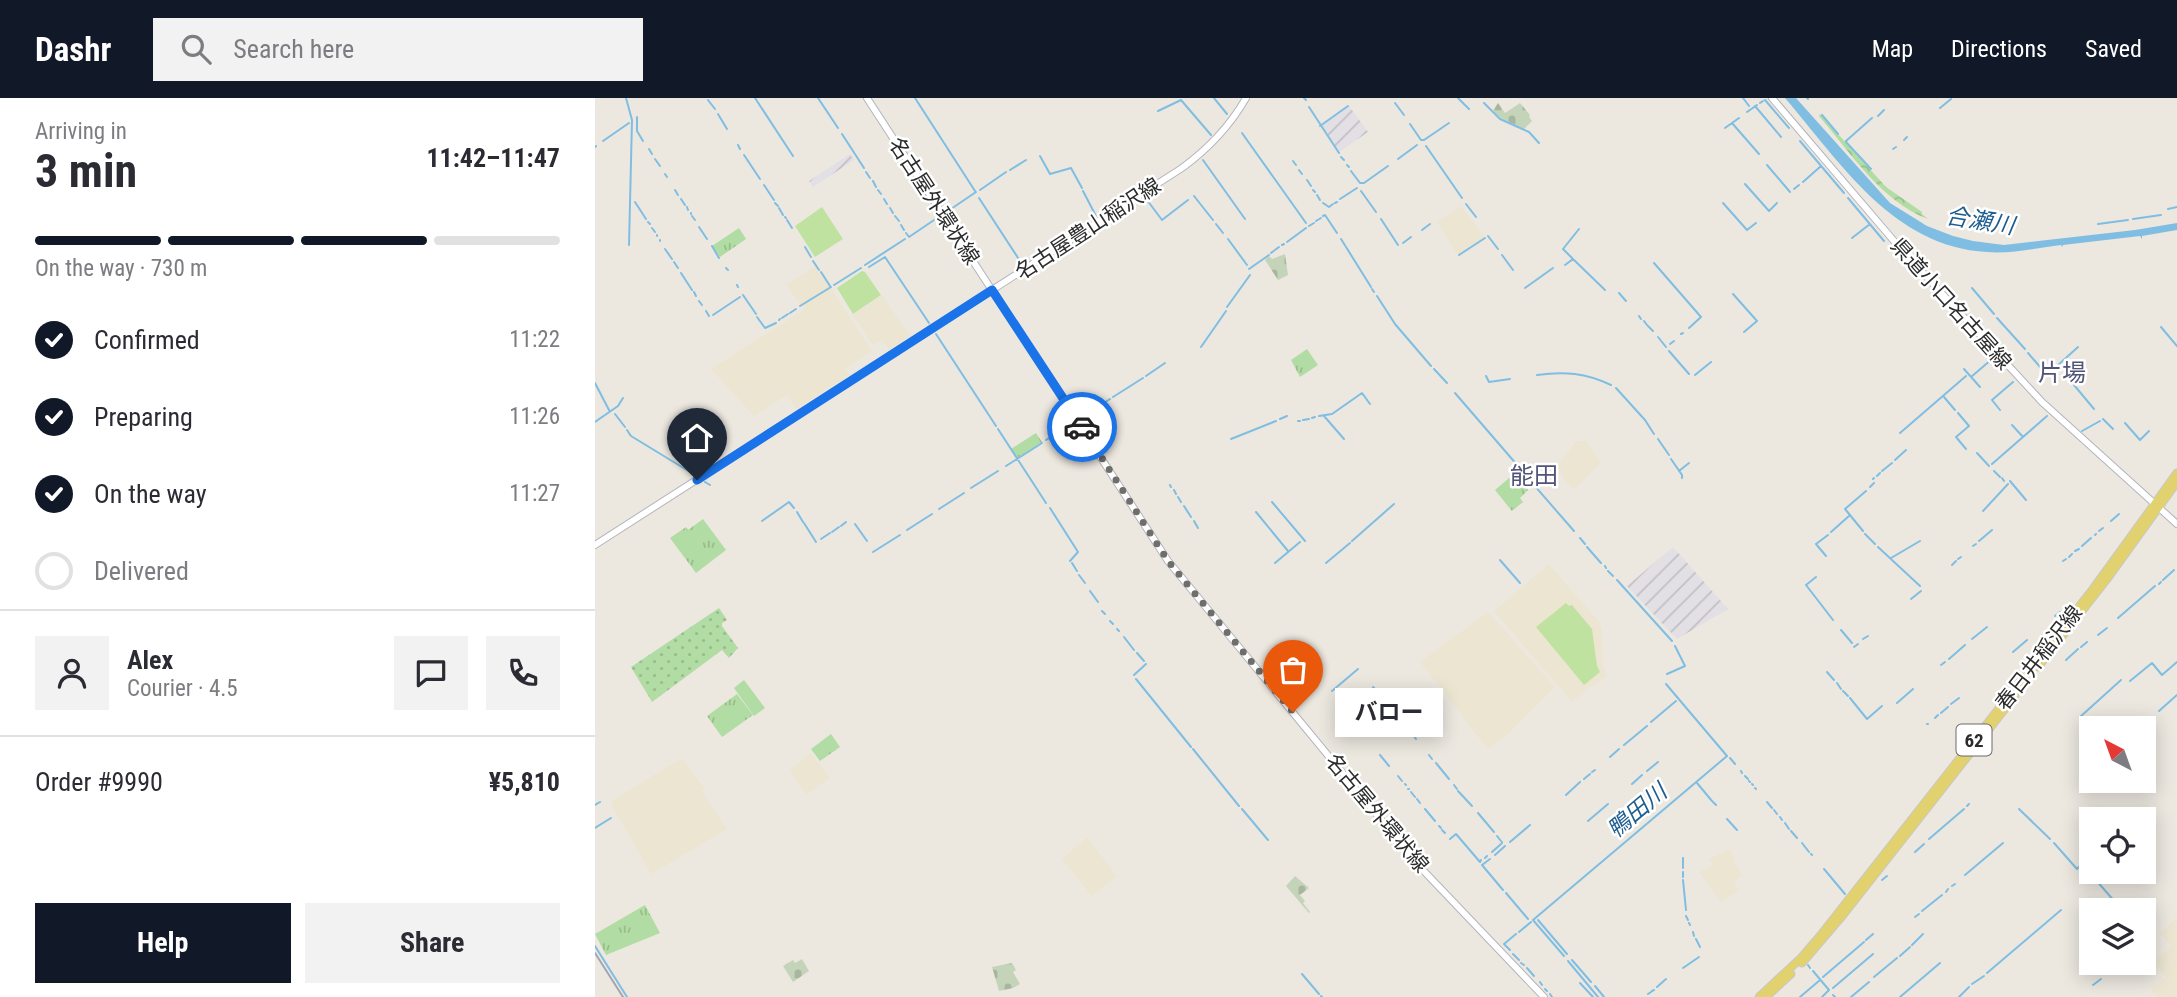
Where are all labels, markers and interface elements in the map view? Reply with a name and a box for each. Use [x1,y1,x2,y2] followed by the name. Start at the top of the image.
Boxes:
[153,18,643,81] search box
[35,30,111,69] text: Dashr
[177,30,215,68] icon: search
[233,34,354,64] text: Search here
[1872,35,1913,63] text: Map
[1951,35,2047,63] text: Directions
[2085,35,2142,63] text: Saved
[35,118,127,145] text: Arriving in
[884,133,984,269] street label: 名古屋外環状線
[426,143,560,173] text: 11:42–11:47
[35,144,137,198] text: 3 min
[1011,173,1165,285] street label: 名古屋豊山稲沢線
[1944,202,2019,240] water label: 合瀬川
[1886,234,2016,374] street label: 県道小口名古屋線
[35,255,207,282] text: On the way · 730 m
[35,321,73,359] icon: check
[94,325,200,355] text: Confirmed
[509,326,560,353] text: 11:22
[2038,359,2086,387] district label: 片場
[1047,392,1117,462] courier
[35,398,73,436] icon: check
[94,402,193,432] text: Preparing
[509,403,560,430] text: 11:26
[667,408,727,480] pin
[1063,408,1101,446] icon: car
[678,419,716,457] icon: home
[1510,462,1558,490] district label: 能田
[35,475,73,513] icon: check
[94,479,207,509] text: On the way
[509,480,560,507] text: 11:27
[94,556,189,586] text: Delivered
[1991,601,2087,715] street label: 春日井稲沢線
[35,636,109,710] button: person
[394,636,468,710] button: chat
[486,636,560,710] button: phone
[1263,640,1323,712] pin
[127,645,173,675] text: Alex
[1274,651,1312,689] icon: bag
[127,675,238,702] text: Courier · 4.5
[1335,688,1443,736] callout: バロー
[1355,699,1424,726] text: バロー
[2079,716,2156,793] north arrow
[2079,716,2156,975] map controls
[1957,724,1991,755] road number: 62
[1321,749,1433,877] street label: 名古屋外環状線
[35,767,163,797] text: Order #9990
[489,767,560,797] text: ¥5,810
[1602,777,1674,844] water label: 鴨田川
[2079,807,2156,884] button: locate
[2079,898,2156,975] button: layers
[35,903,291,983] button: Help
[305,903,560,983] button: Share

